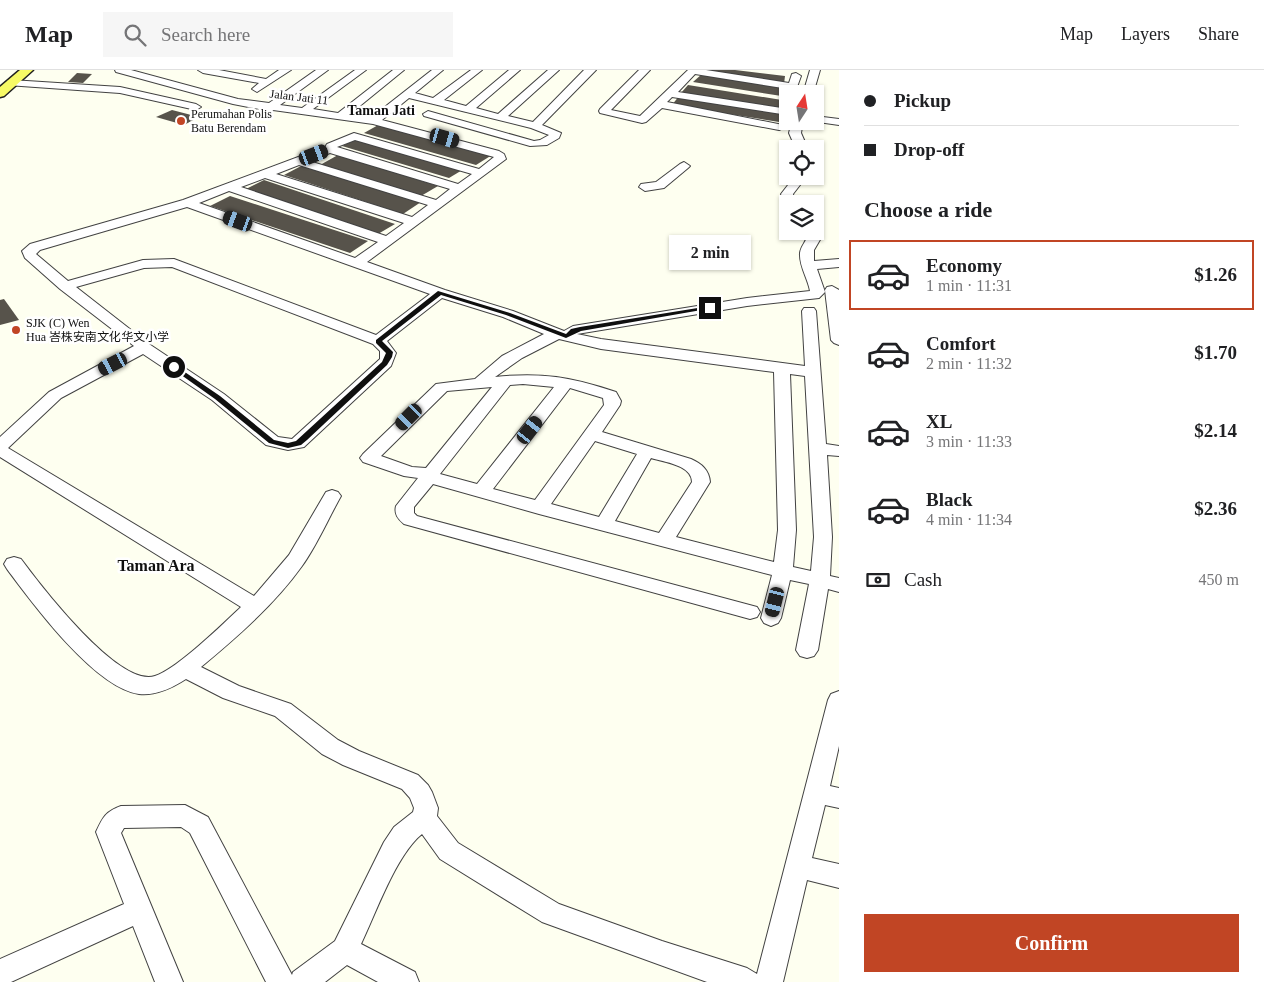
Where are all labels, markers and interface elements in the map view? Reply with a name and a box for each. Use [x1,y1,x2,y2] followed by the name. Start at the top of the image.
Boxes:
[103,12,453,57] search box
[25,21,73,47] text: Map
[121,21,149,49] icon: search
[161,24,250,45] text: Search here
[1060,24,1093,44] text: Map
[1121,24,1170,44] text: Layers
[1198,24,1239,44] text: Share
[779,85,824,130] north arrow
[779,85,824,240] map controls
[269,86,329,108] street label: Jalan Jati 11
[894,90,951,111] text: Pickup
[347,103,415,118] district label: Taman Jati
[191,107,272,135] place label: Perumahan Polis Batu Berendam
[175,115,187,127] marker: Perumahan Polis Batu Berendam
[428,127,461,149] car
[894,139,964,160] text: Drop-off
[779,140,824,185] button: locate
[297,143,330,167] car
[779,195,824,240] button: layers
[864,197,992,222] text: Choose a ride
[221,209,254,233] car
[669,236,751,270] callout: 2 min
[691,244,729,261] text: 2 min
[866,253,911,298] icon: car
[926,255,1002,276] text: Economy
[1194,264,1237,285] text: $1.26
[926,277,1012,294] text: 1 min · 11:31
[699,297,721,319] route end
[26,316,169,344] place label: SJK (C) Wen Hua 峇株安南文化华文小学
[10,324,22,336] marker: SJK (C) Wen Hua 峇株安南文化华文小学
[866,331,911,376] icon: car
[926,333,996,354] text: Comfort
[1194,342,1237,363] text: $1.70
[96,351,129,377] car
[926,355,1012,372] text: 2 min · 11:32
[163,356,185,378] route start
[393,401,424,433] car
[866,409,911,454] icon: car
[926,411,952,432] text: XL
[514,414,545,446] car
[1194,420,1237,441] text: $2.14
[926,433,1012,450] text: 3 min · 11:33
[866,487,911,532] icon: car
[926,489,972,510] text: Black
[1194,498,1237,519] text: $2.36
[926,511,1012,528] text: 4 min · 11:34
[117,557,195,574] district label: Taman Ara
[864,566,892,594] icon: cash
[904,569,942,590] text: Cash
[1199,571,1239,588] text: 450 m
[764,586,785,618] car
[864,914,1239,972] button: Confirm

